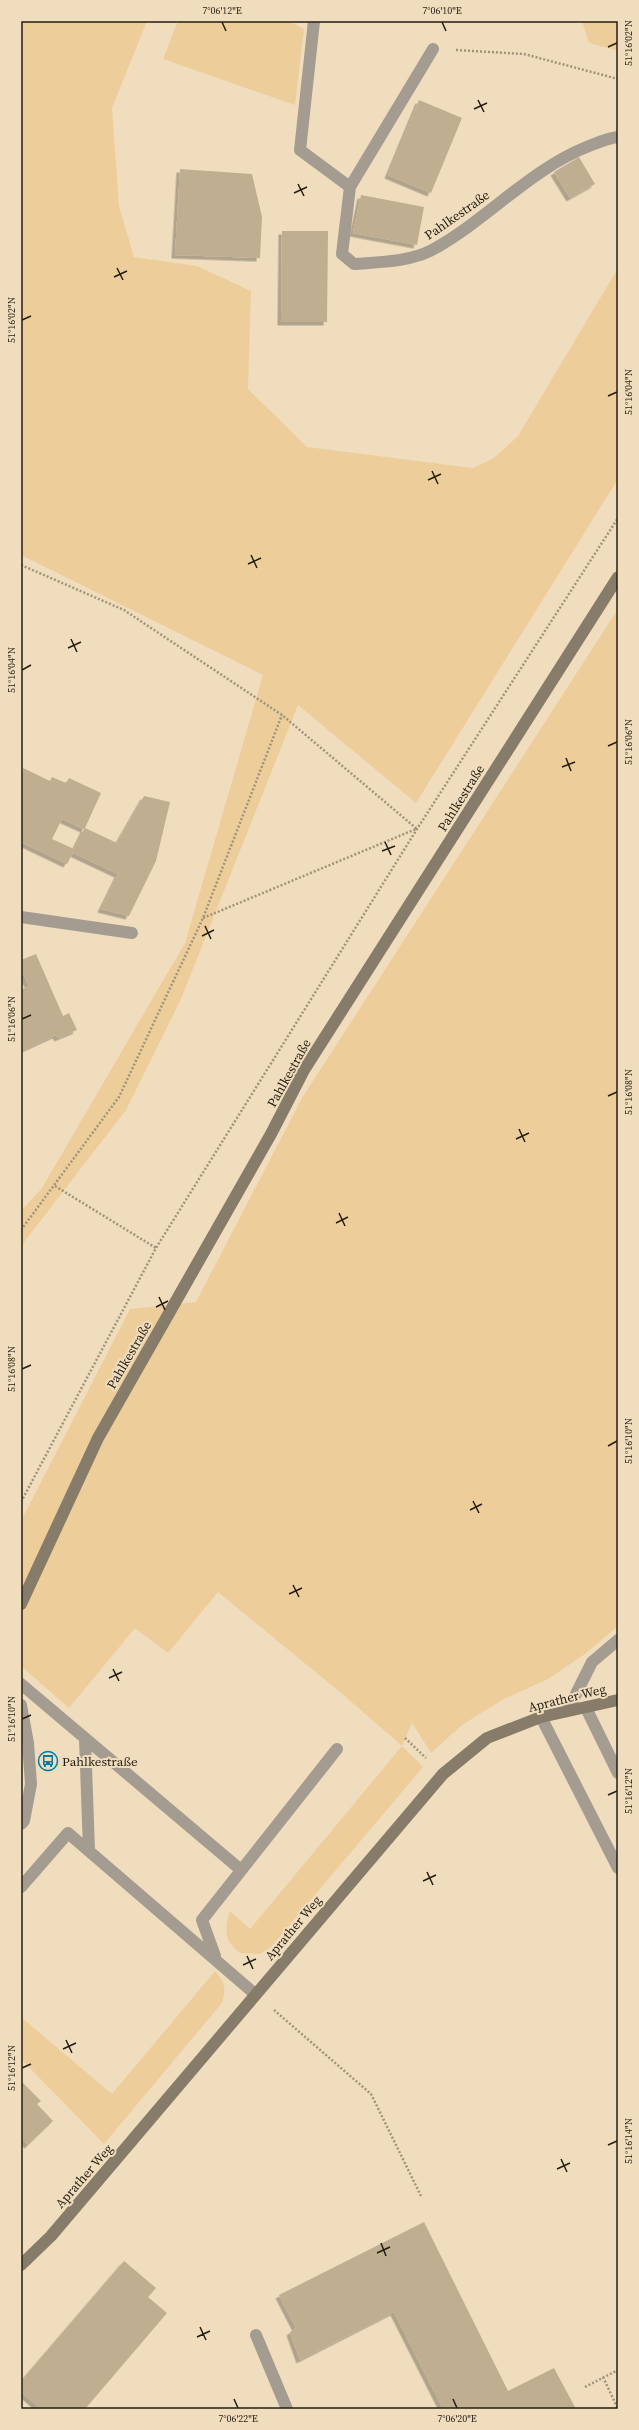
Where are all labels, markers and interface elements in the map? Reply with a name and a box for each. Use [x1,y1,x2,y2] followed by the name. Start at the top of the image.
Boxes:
[202,4,242,17] text: 7°06'12"E
[422,4,462,17] text: 7°06'10"E
[622,20,635,66] text: 51°16'02"N
[421,186,493,244] street label: Pahlkestraße
[5,297,18,343] text: 51°16'02"N
[622,369,635,415] text: 51°16'04"N
[5,647,18,693] text: 51°16'04"N
[622,719,635,765] text: 51°16'06"N
[434,761,488,835] street label: Pahlkestraße
[5,996,18,1042] text: 51°16'06"N
[263,1035,315,1110] street label: Pahlkestraße
[622,1069,635,1115] text: 51°16'08"N
[103,1318,155,1392] street label: Pahlkestraße
[5,1346,18,1392] text: 51°16'08"N
[622,1418,635,1464] text: 51°16'10"N
[526,1680,608,1716] street label: Aprather Weg
[5,1696,18,1742] text: 51°16'10"N
[37,1750,59,1772] bus stop icon: Pahlkestraße
[62,1753,138,1770] place label: Pahlkestraße
[622,1768,635,1814] text: 51°16'12"N
[261,1892,325,1964] street label: Aprather Weg
[5,2045,18,2091] text: 51°16'12"N
[622,2118,635,2164] text: 51°16'14"N
[51,2140,117,2212] street label: Aprather Weg
[218,2412,258,2425] text: 7°06'22"E
[437,2412,477,2425] text: 7°06'20"E

